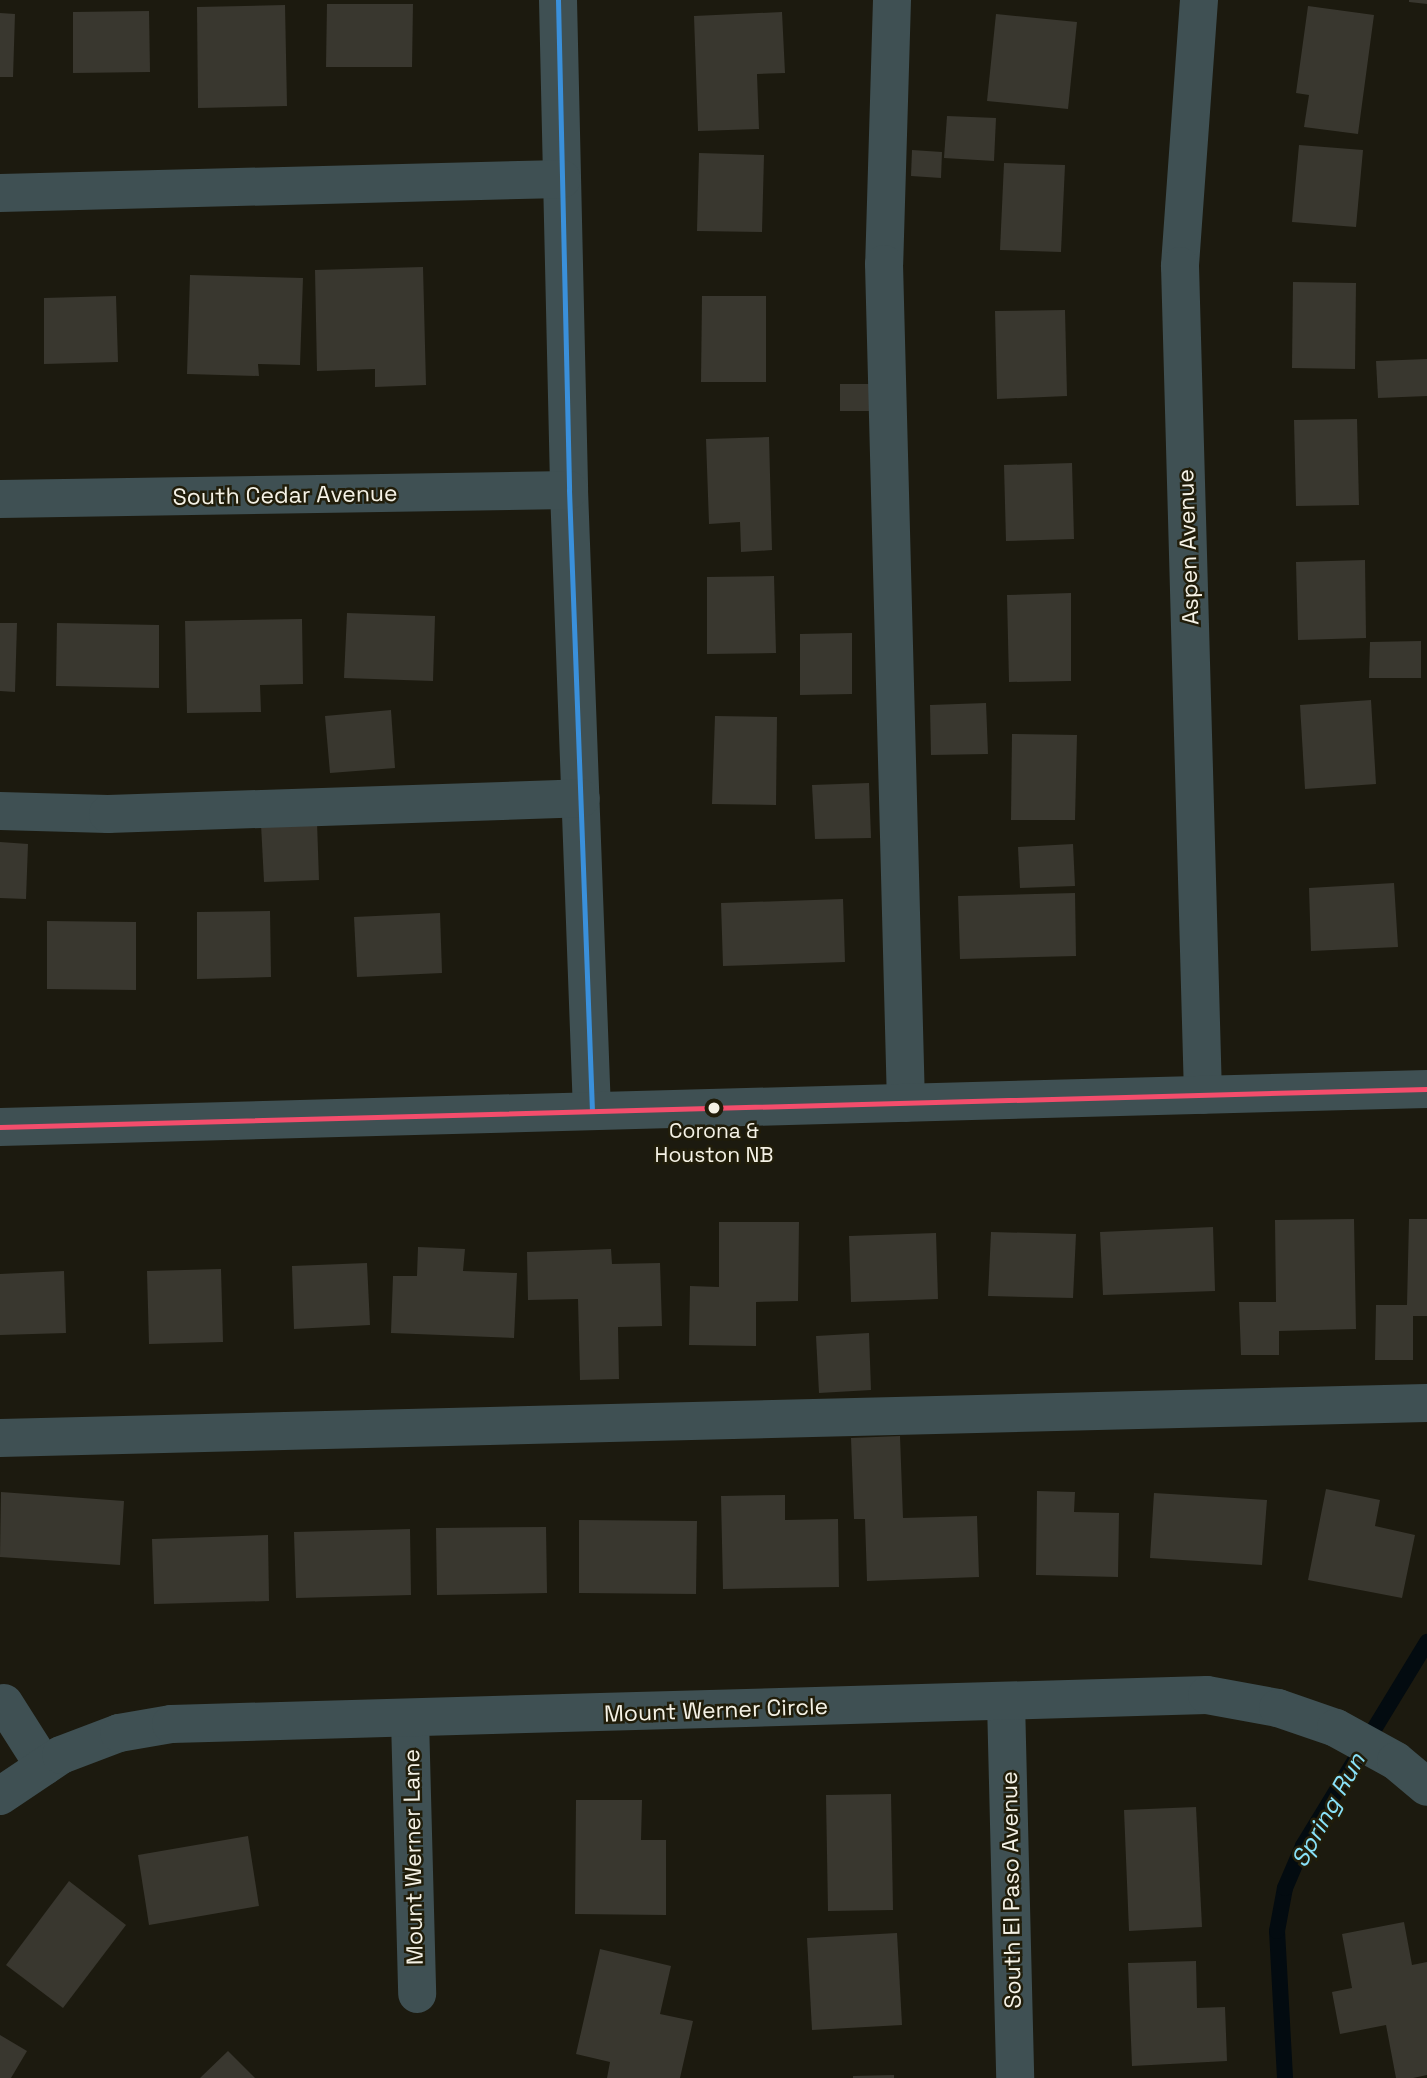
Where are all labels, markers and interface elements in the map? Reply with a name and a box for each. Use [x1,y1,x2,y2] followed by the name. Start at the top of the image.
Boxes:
[1171,468,1205,626] street label: Aspen Avenue
[172,479,398,511] street label: South Cedar Avenue
[707,1101,721,1115] marker: Corona & Houston NB
[655,1118,773,1168] place label: Corona & Houston NB
[603,1692,829,1728] street label: Mount Werner Circle
[1285,1748,1371,1872] water label: Spring Run
[397,1749,429,1965] street label: Mount Werner Lane
[995,1771,1027,2009] street label: South El Paso Avenue

